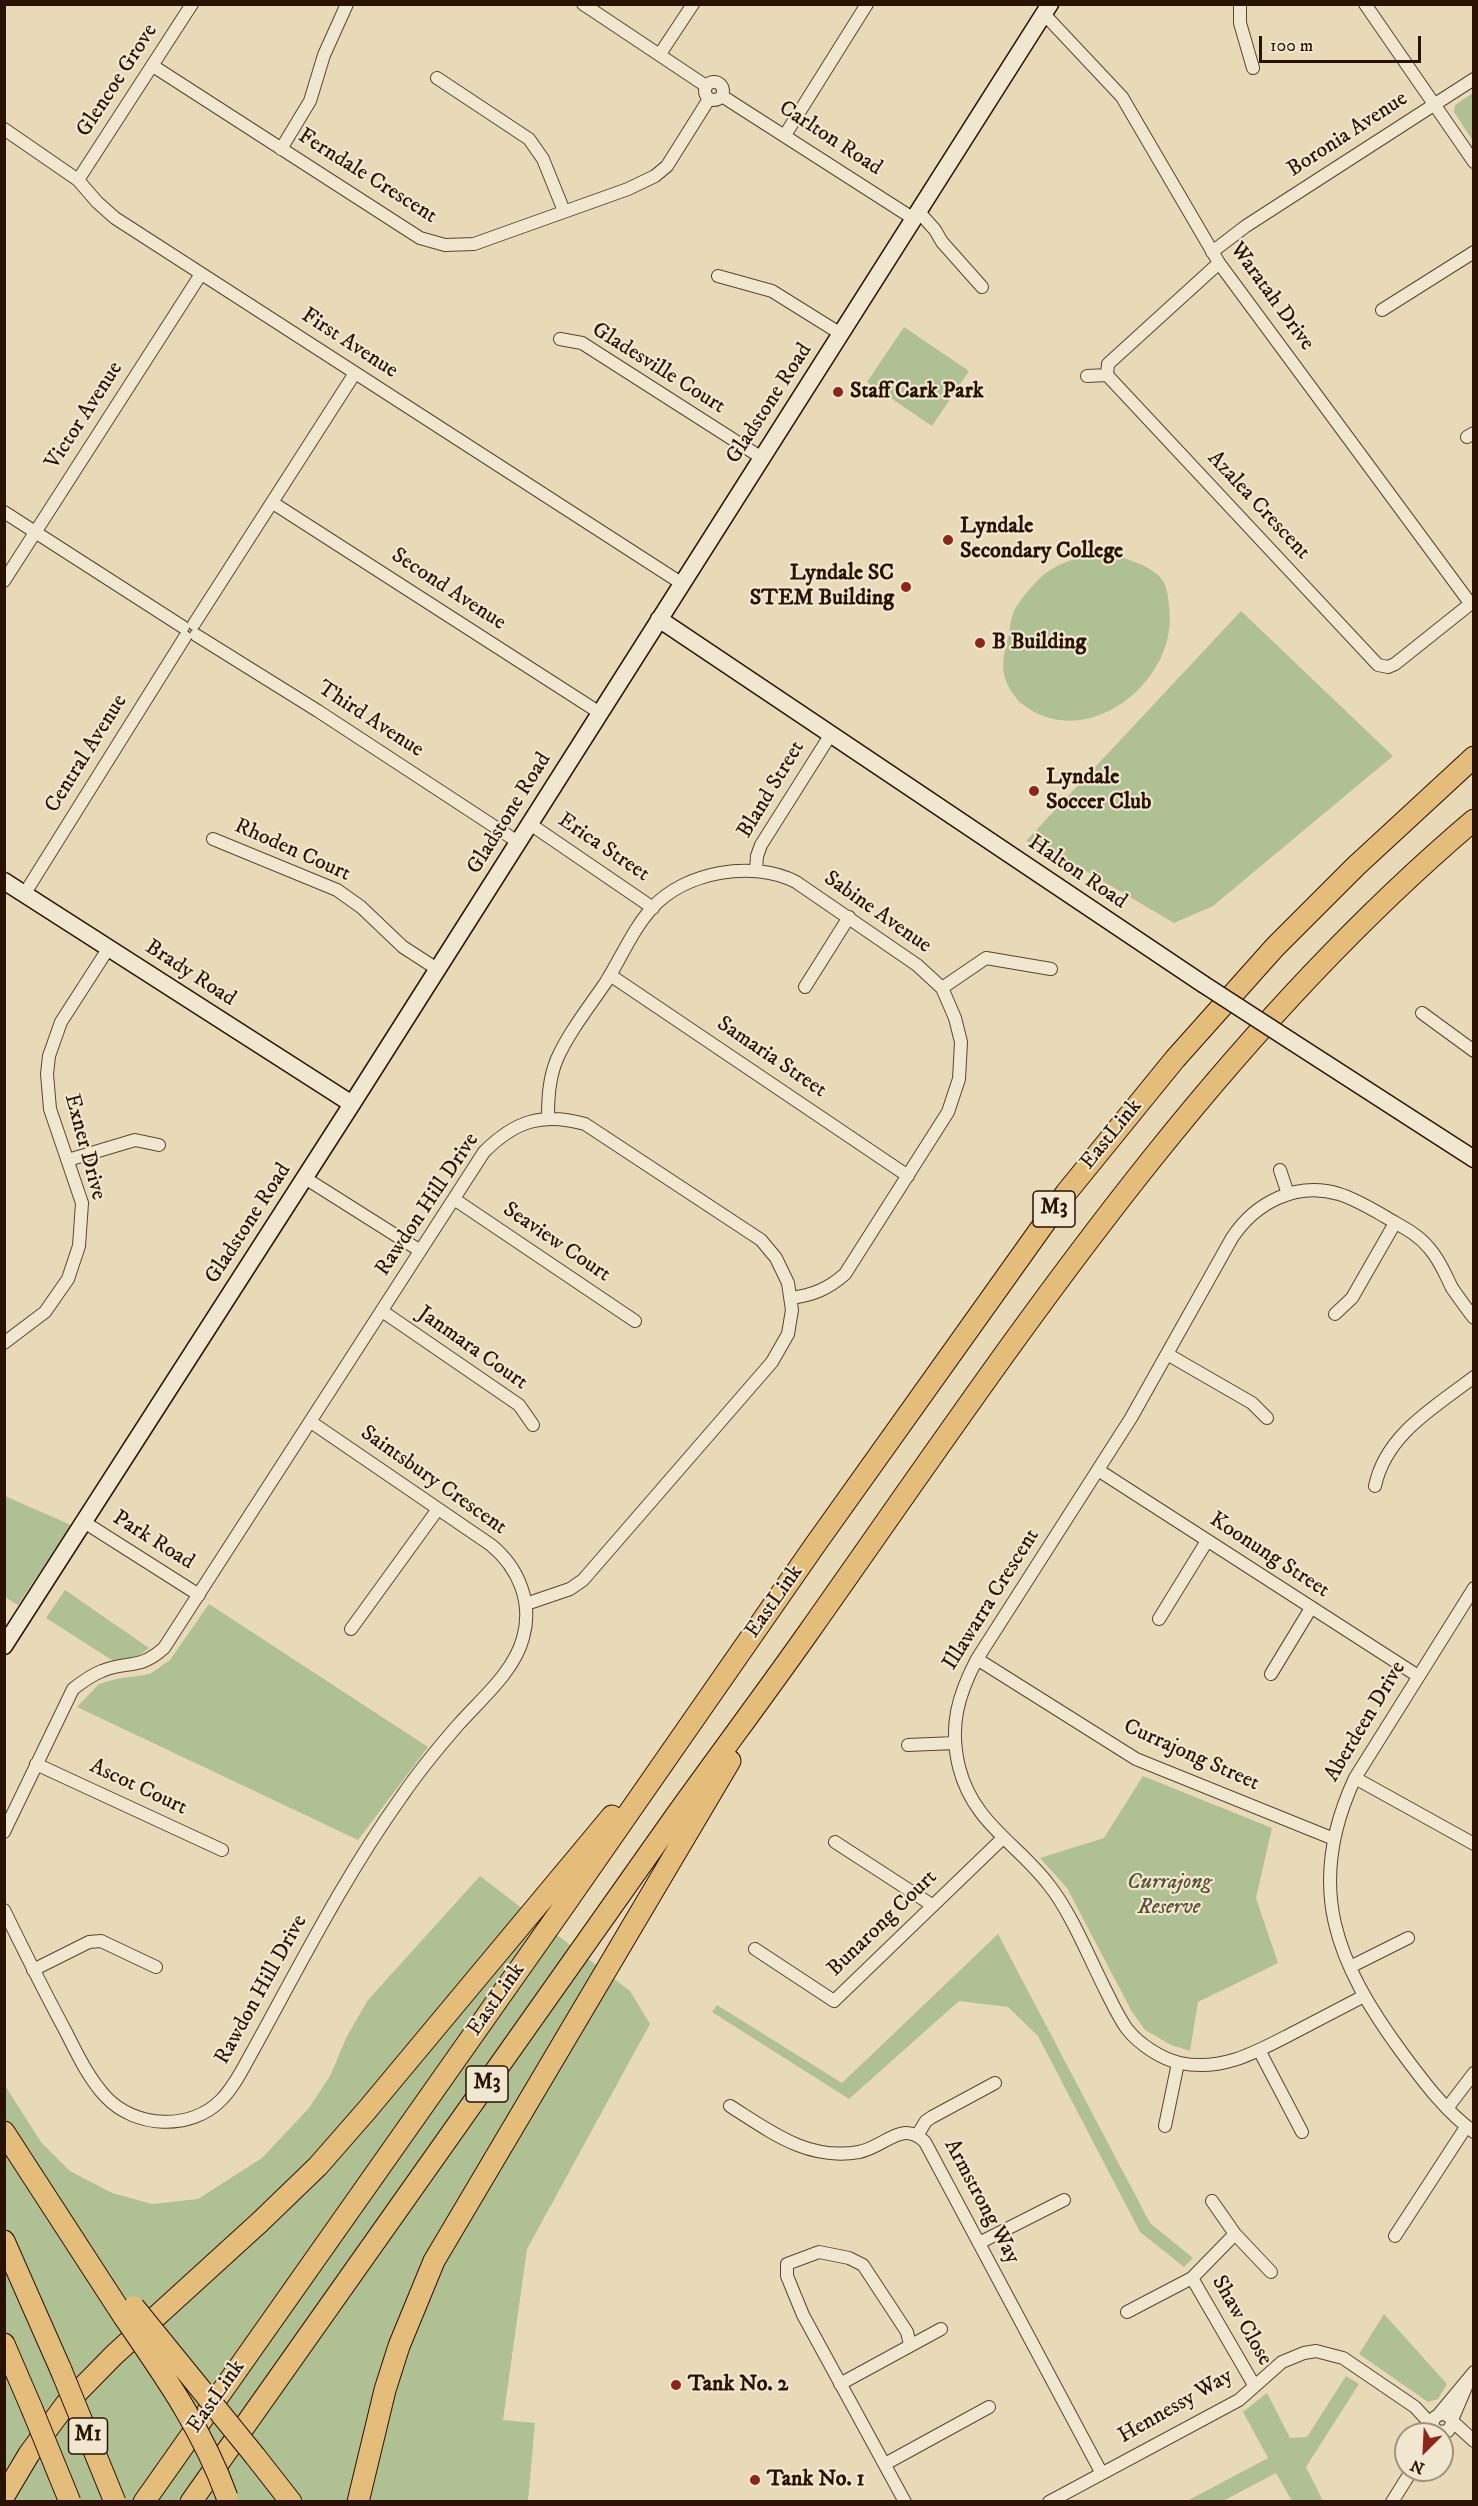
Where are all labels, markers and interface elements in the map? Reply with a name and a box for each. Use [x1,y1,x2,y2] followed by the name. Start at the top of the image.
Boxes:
[72,20,164,142] street label: Glencoe Grove
[1262,24,1424,62] scale bar
[1270,35,1313,57] text: 100 m
[1283,86,1413,184] street label: Boronia Avenue
[773,96,887,182] street label: Carlton Road
[293,124,441,230] street label: Ferndale Crescent
[1223,238,1319,356] street label: Waratah Drive
[296,303,402,385] street label: First Avenue
[586,317,730,421] street label: Gladesville Court
[721,339,819,469] street label: Gladstone Road
[40,357,130,475] street label: Victor Avenue
[850,379,984,405] place label: Staff Cark Park
[831,385,845,399] marker: Staff Cark Park
[1201,446,1315,566] street label: Azalea Crescent
[960,514,1123,566] place label: Lyndale Secondary College
[941,533,955,547] marker: Lyndale Secondary College
[386,543,510,637] street label: Second Avenue
[750,561,894,612] place label: Lyndale SC STEM Building
[899,580,913,594] marker: Lyndale SC STEM Building
[992,630,1086,656] place label: B Building
[973,636,987,650] marker: B Building
[312,676,428,764] street label: Third Avenue
[40,690,134,818] street label: Central Avenue
[733,737,811,843] street label: Bland Street
[462,748,558,880] street label: Gladstone Road
[1046,765,1151,816] place label: Lyndale Soccer Club
[1027,784,1041,798] marker: Lyndale Soccer Club
[552,808,654,888] street label: Erica Street
[230,814,354,888] street label: Rhoden Court
[1022,830,1132,916] street label: Halton Road
[818,866,936,960] street label: Sabine Avenue
[140,935,240,1013] street label: Brady Road
[711,1012,831,1104] street label: Samaria Street
[57,1091,111,1203] street label: Exner Drive
[1076,1094,1148,1176] street label: EastLink
[370,1128,486,1282] street label: Rawdon Hill Drive
[200,1159,298,1289] street label: Gladstone Road
[1033,1191,1075,1227] road number: M3
[497,1197,615,1289] street label: Seaview Court
[412,1301,532,1397] street label: Janmara Court
[355,1421,511,1541] street label: Saintsbury Crescent
[107,1506,199,1576] street label: Park Road
[1204,1507,1334,1605] street label: Koonung Street
[938,1525,1046,1675] street label: Illawarra Crescent
[740,1560,810,1644] street label: EastLink
[1320,1657,1412,1787] street label: Aberdeen Drive
[1119,1714,1263,1798] street label: Currajong Street
[85,1754,191,1822] street label: Ascot Court
[823,1865,943,1983] street label: Bunarong Court
[1127,1870,1211,1922] park label: Currajong Reserve
[210,1911,314,2069] street label: Rawdon Hill Drive
[462,1958,532,2042] street label: EastLink
[466,2066,508,2102] road number: M3
[937,2135,1025,2269] street label: Armstrong Way
[1205,2271,1277,2371] street label: Shaw Close
[182,2355,252,2439] street label: EastLink
[1114,2364,1238,2450] street label: Hennessy Way
[688,2372,788,2398] place label: Tank No. 2
[669,2378,683,2392] marker: Tank No. 2
[68,2418,107,2454] road number: M1
[1394,2422,1454,2482] north arrow
[1407,2455,1428,2478] text: N
[767,2467,864,2493] place label: Tank No. 1
[748,2473,762,2487] marker: Tank No. 1

